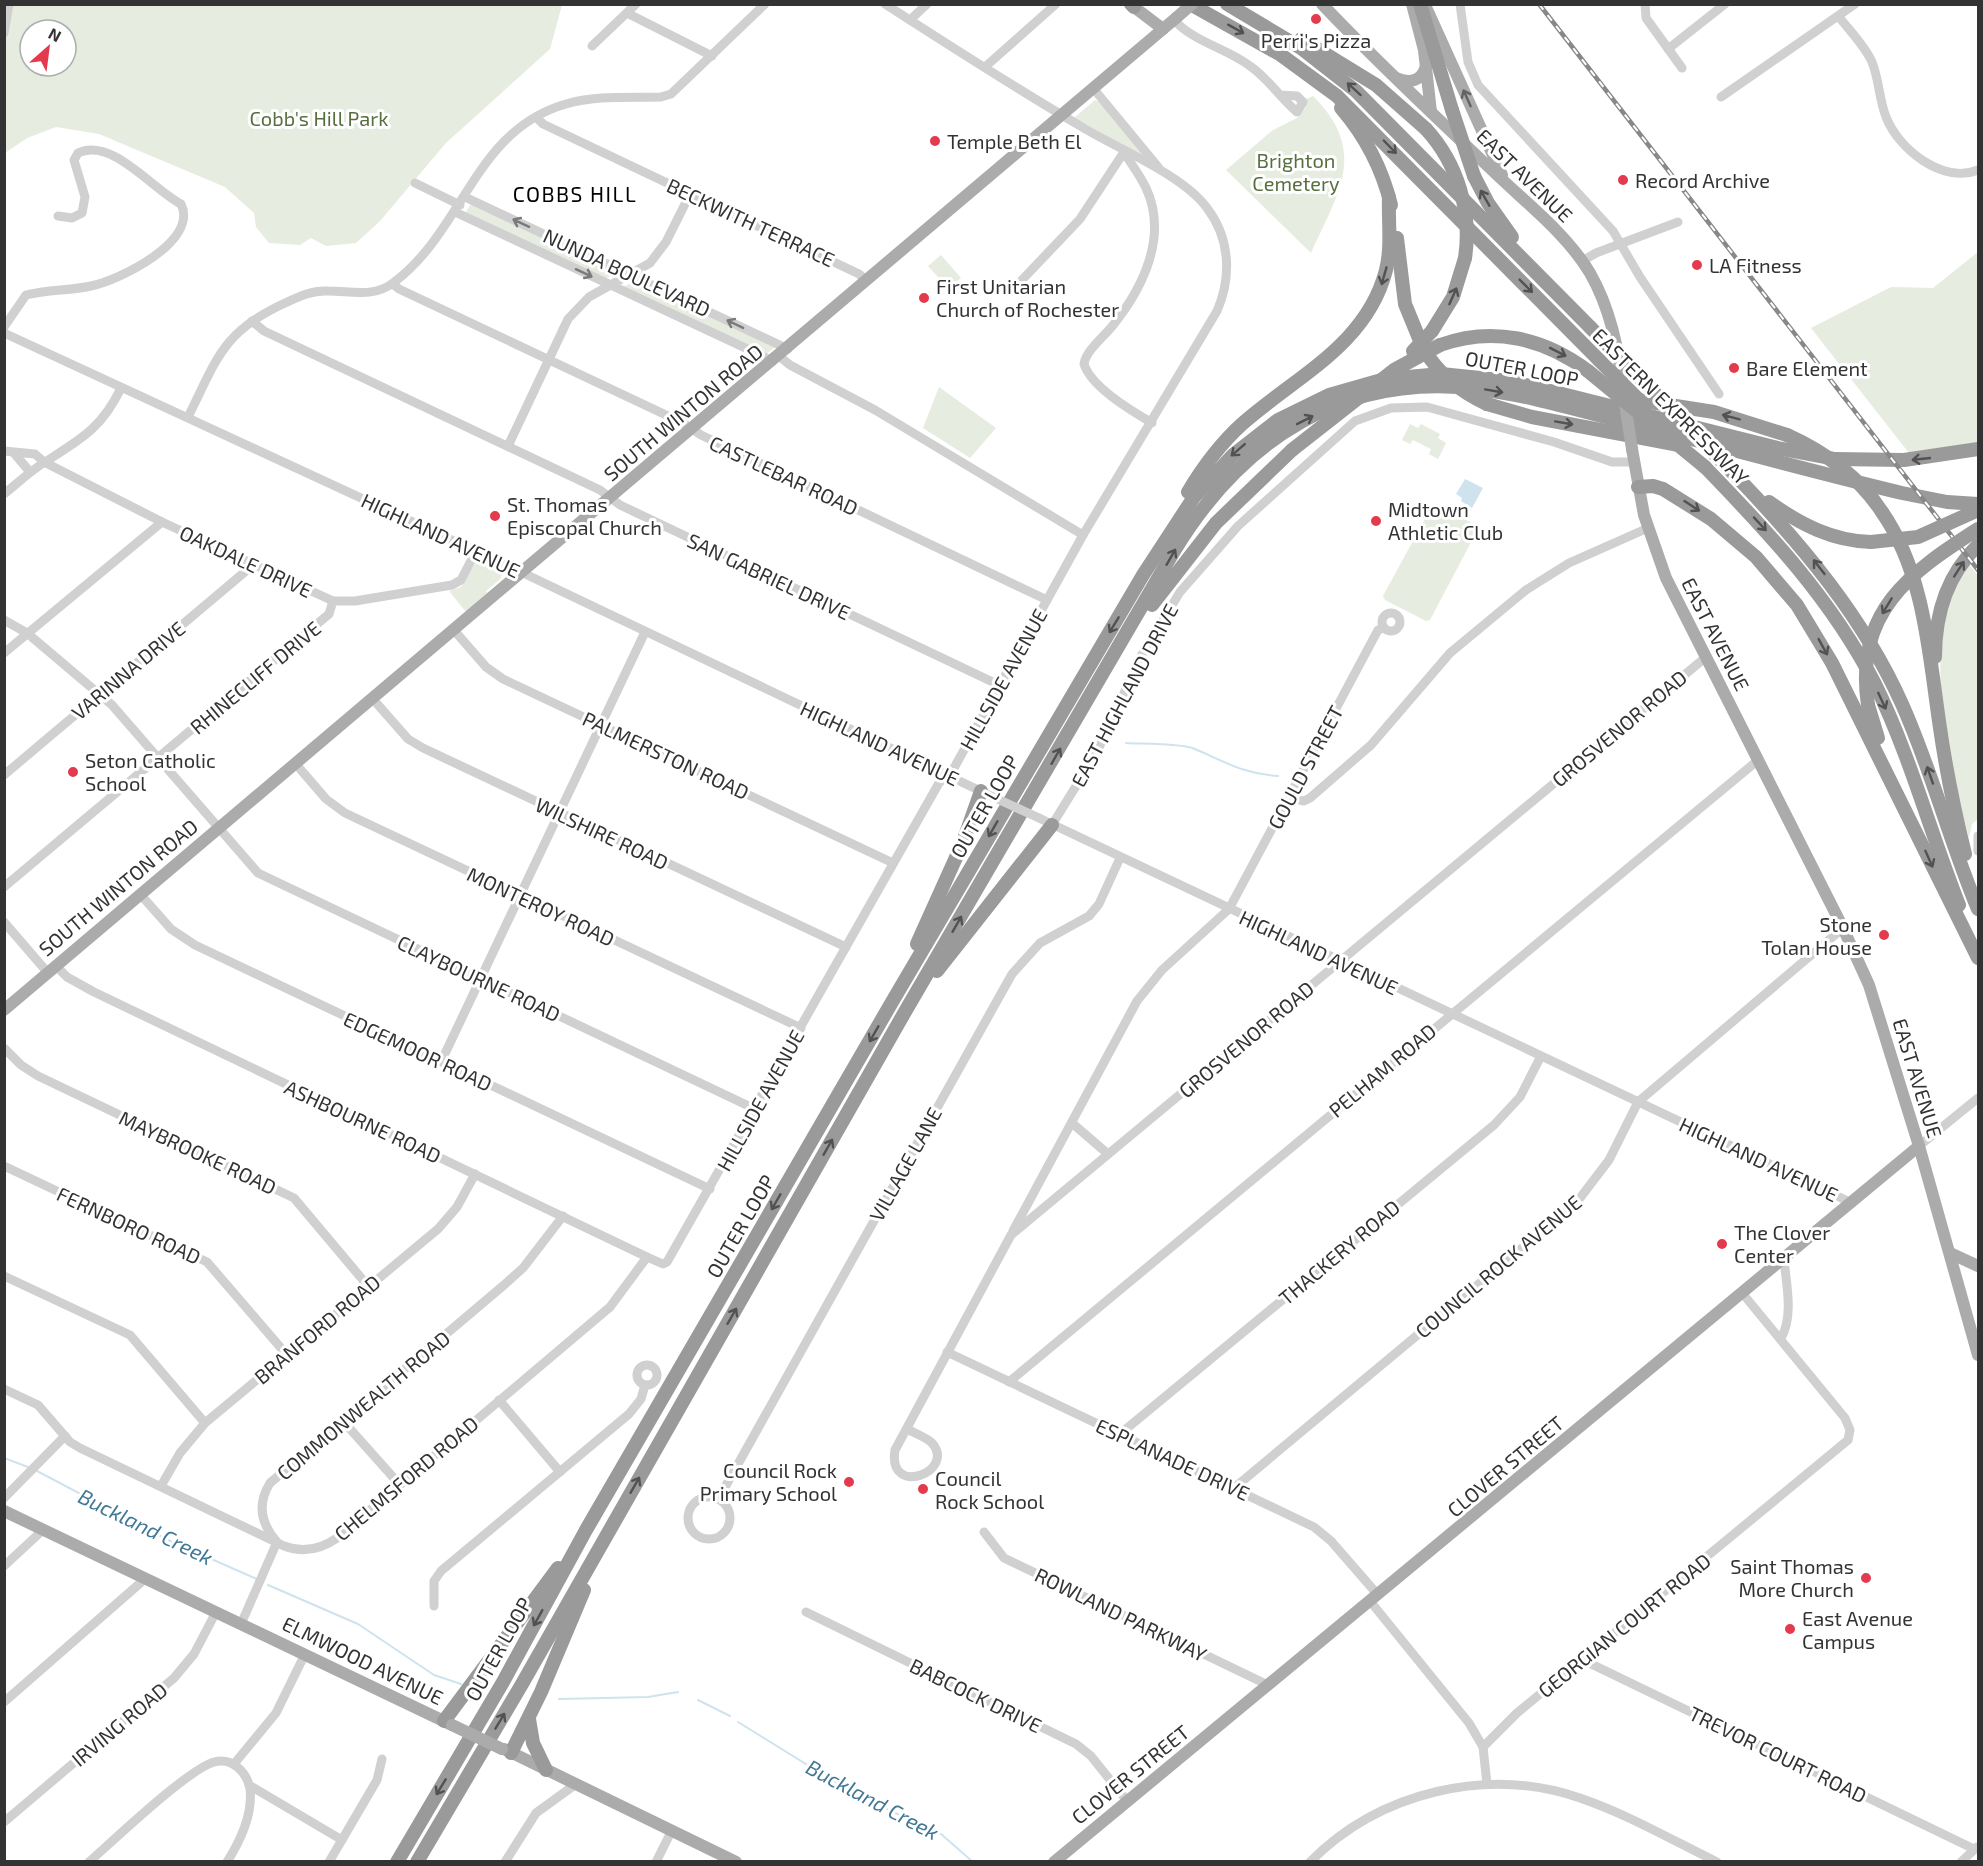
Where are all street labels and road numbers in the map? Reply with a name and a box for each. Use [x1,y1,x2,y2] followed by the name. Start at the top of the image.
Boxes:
[1472,123,1578,227] street label: EAST AVENUE
[663,173,839,271] street label: BECKWITH TERRACE
[540,223,714,321] street label: NUNDA BOULEVARD
[1588,323,1755,490] street label: EASTERN EXPRESSWAY
[599,339,767,485] street label: SOUTH WINTON ROAD
[1463,345,1581,391] street label: OUTER LOOP
[706,430,862,520] street label: CASTLEBAR ROAD
[358,488,524,582] street label: HIGHLAND AVENUE
[176,520,316,602] street label: OAKDALE DRIVE
[684,528,854,624] street label: SAN GABRIEL DRIVE
[1677,573,1755,695] street label: EAST AVENUE
[1066,599,1182,791] street label: EAST HIGHLAND DRIVE
[954,604,1052,754] street label: HILLSIDE AVENUE
[185,615,325,739] street label: RHINECLIFF DRIVE
[67,616,189,724] street label: VARINNA DRIVE
[1547,665,1691,791] street label: GROSVENOR ROAD
[797,696,963,790] street label: HIGHLAND AVENUE
[1262,701,1348,833] street label: GOULD STREET
[579,706,753,804] street label: PALMERSTON ROAD
[945,750,1023,862] street label: OUTER LOOP
[532,792,672,874] street label: WILSHIRE ROAD
[34,814,202,960] street label: SOUTH WINTON ROAD
[463,861,619,951] street label: MONTEROY ROAD
[1236,905,1402,999] street label: HIGHLAND AVENUE
[394,930,564,1026] street label: CLAYBOURNE ROAD
[1174,976,1318,1102] street label: GROSVENOR ROAD
[340,1006,496,1096] street label: EDGEMOOR ROAD
[1888,1015,1948,1141] street label: EAST AVENUE
[1324,1018,1440,1122] street label: PELHAM ROAD
[711,1025,809,1175] street label: HILLSIDE AVENUE
[281,1074,445,1168] street label: ASHBOURNE ROAD
[864,1103,946,1225] street label: VILLAGE LANE
[116,1105,280,1199] street label: MAYBROOKE ROAD
[1676,1112,1842,1206] street label: HIGHLAND AVENUE
[701,1170,779,1282] street label: OUTER LOOP
[53,1181,205,1269] street label: FERNBORO ROAD
[1410,1190,1586,1342] street label: COUNCIL ROCK AVENUE
[1274,1194,1404,1310] street label: THACKERY ROAD
[249,1269,385,1389] street label: BRANFORD ROAD
[272,1326,454,1484] street label: COMMONWEALTH ROAD
[1442,1410,1568,1521] street label: CLOVER STREET
[329,1411,483,1545] street label: CHELMSFORD ROAD
[1092,1413,1254,1505] street label: ESPLANADE DRIVE
[1533,1548,1715,1702] street label: GEORGIAN COURT ROAD
[1031,1562,1211,1666] street label: ROWLAND PARKWAY
[460,1593,536,1705] street label: OUTER LOOP
[279,1611,447,1709] street label: ELMWOOD AVENUE
[906,1653,1046,1737] street label: BABCOCK DRIVE
[66,1677,172,1771] street label: IRVING ROAD
[1685,1701,1871,1807] street label: TREVOR COURT ROAD
[1066,1719,1194,1829] street label: CLOVER STREET

